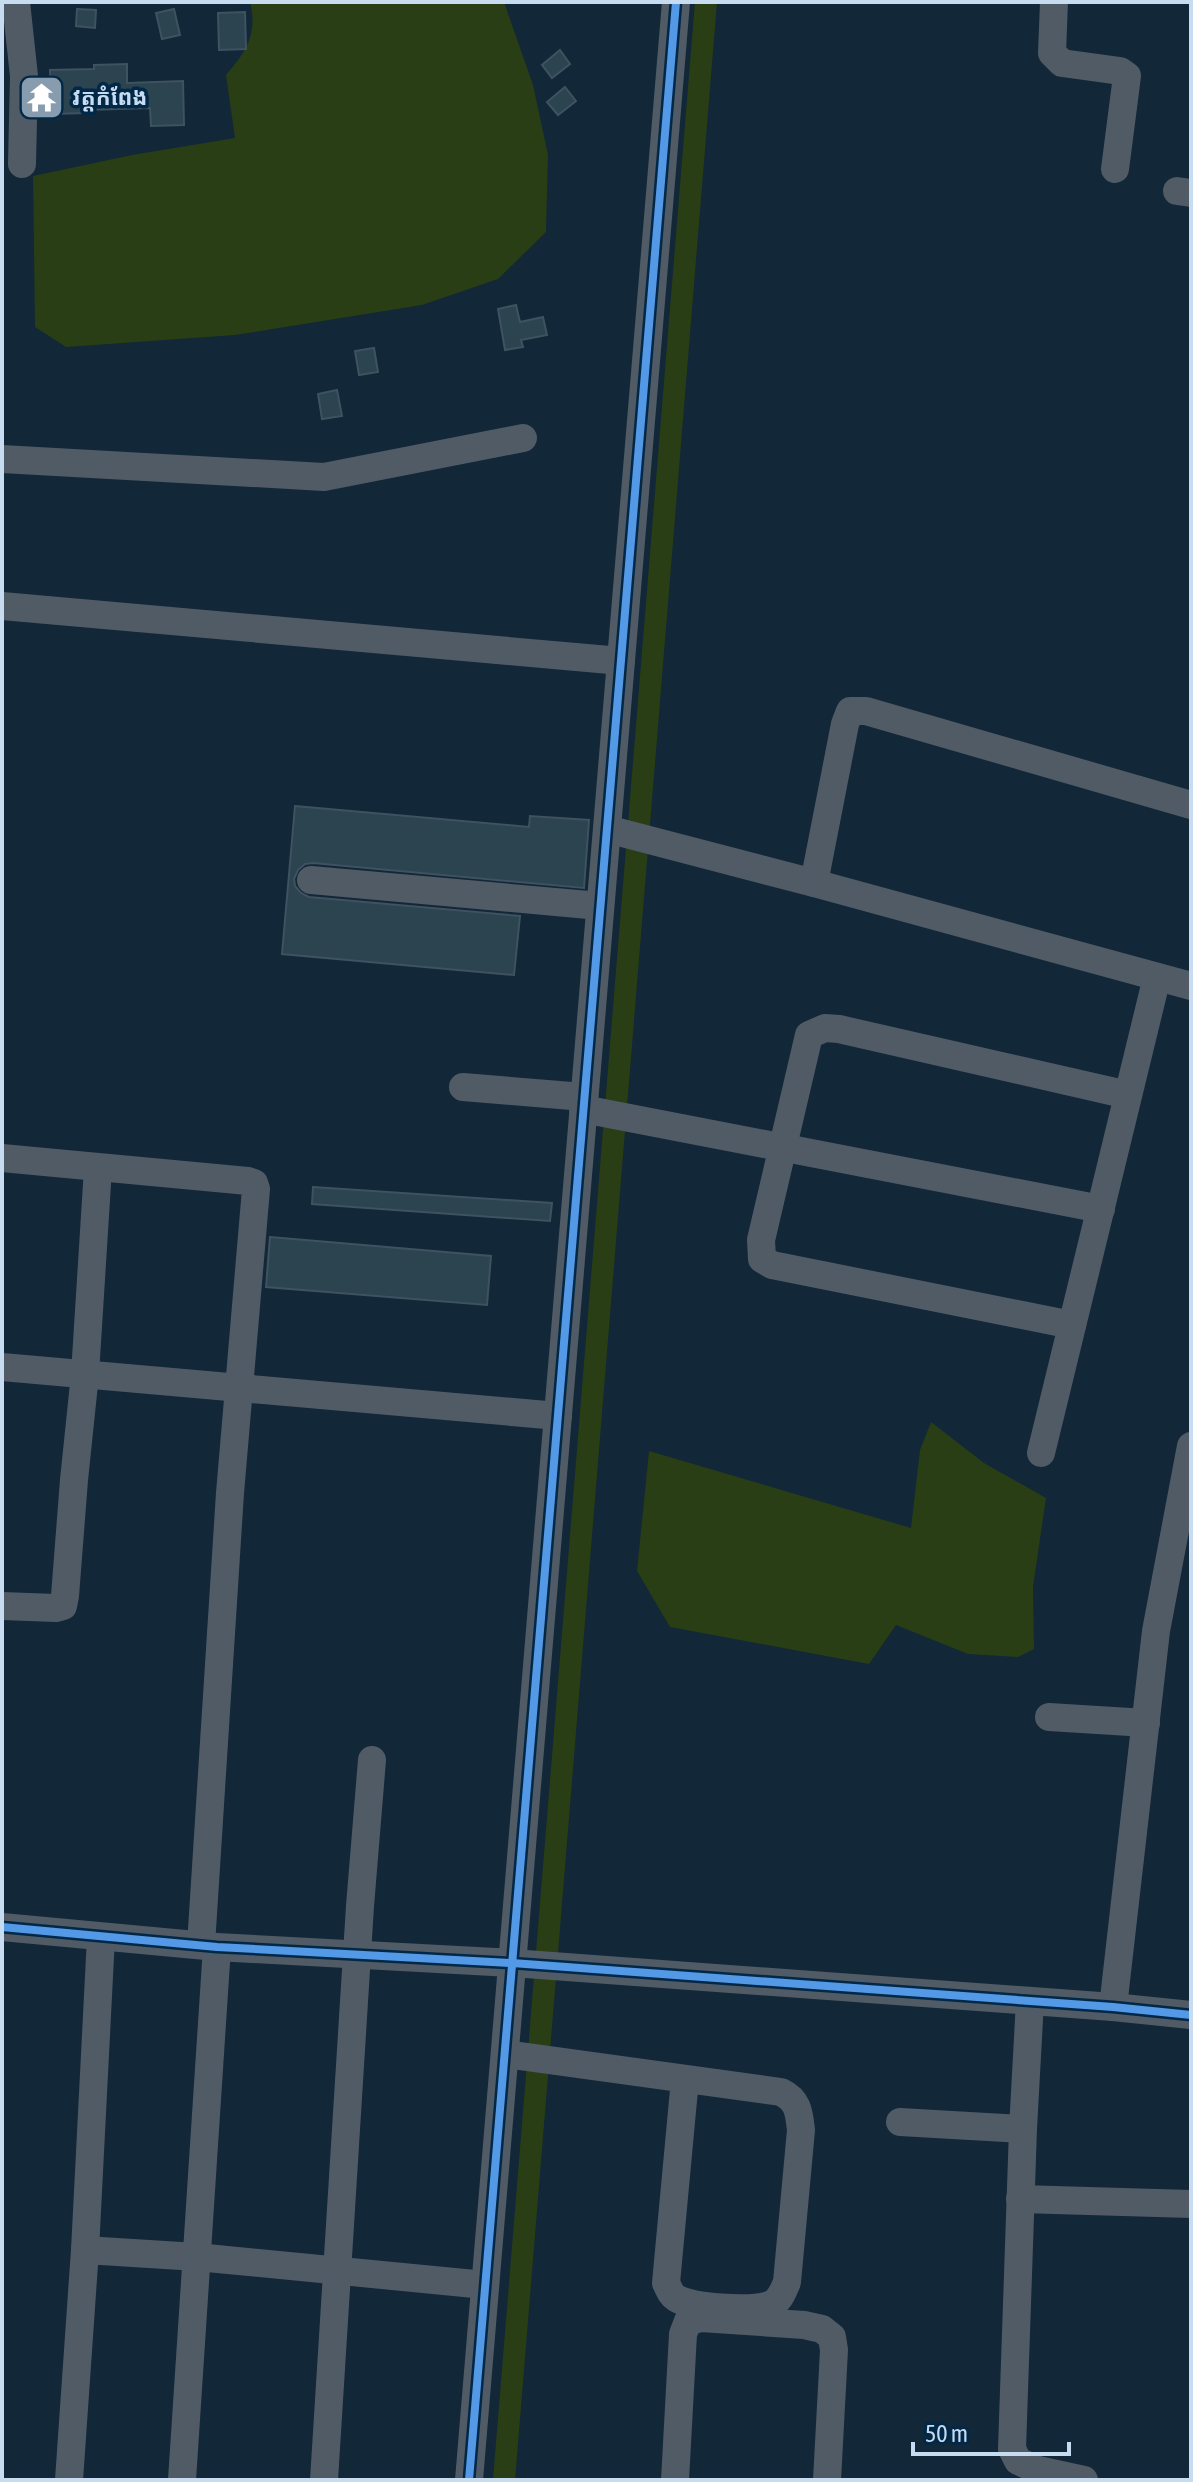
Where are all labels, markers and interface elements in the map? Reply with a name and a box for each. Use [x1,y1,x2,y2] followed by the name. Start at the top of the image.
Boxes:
[17,73,65,121] temple icon: វត្តកំពែង
[72,84,147,112] place label: វត្តកំពែង
[913,2406,1069,2456] scale bar
[925,2420,968,2447] text: 50 m

